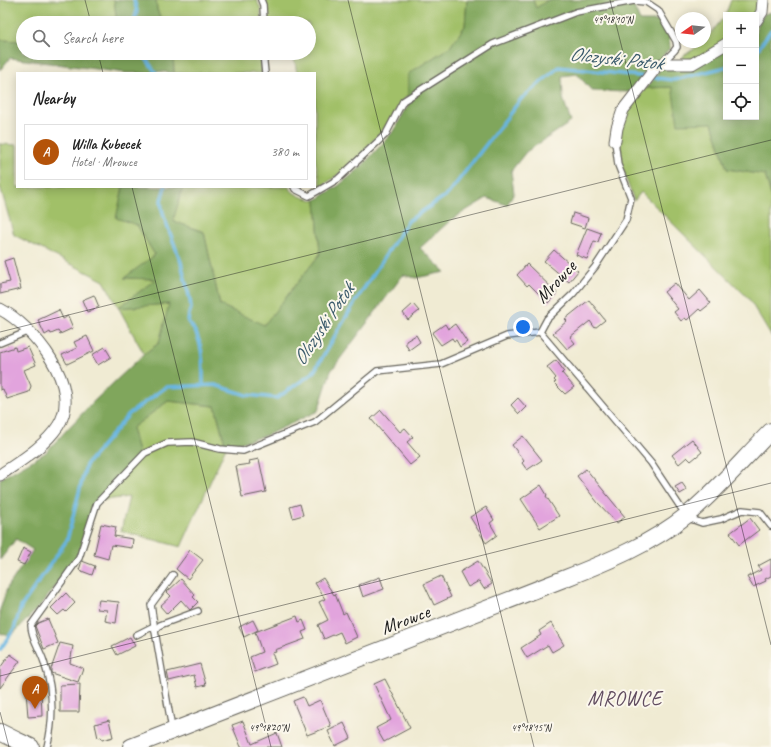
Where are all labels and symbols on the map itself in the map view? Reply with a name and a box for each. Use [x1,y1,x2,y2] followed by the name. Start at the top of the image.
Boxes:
[675,12,711,48] north arrow
[593,13,635,26] text: 49°18'10"N
[568,41,667,76] water label: Olczyski Potok
[530,254,583,308] street label: Mrowce
[287,276,362,370] water label: Olczyski Potok
[513,317,533,337] your location
[378,599,435,640] street label: Mrowce
[22,676,48,709] pin: A
[588,686,664,711] district label: MROWCE
[249,721,291,734] text: 49°18'20"N
[511,721,553,734] text: 49°18'15"N

